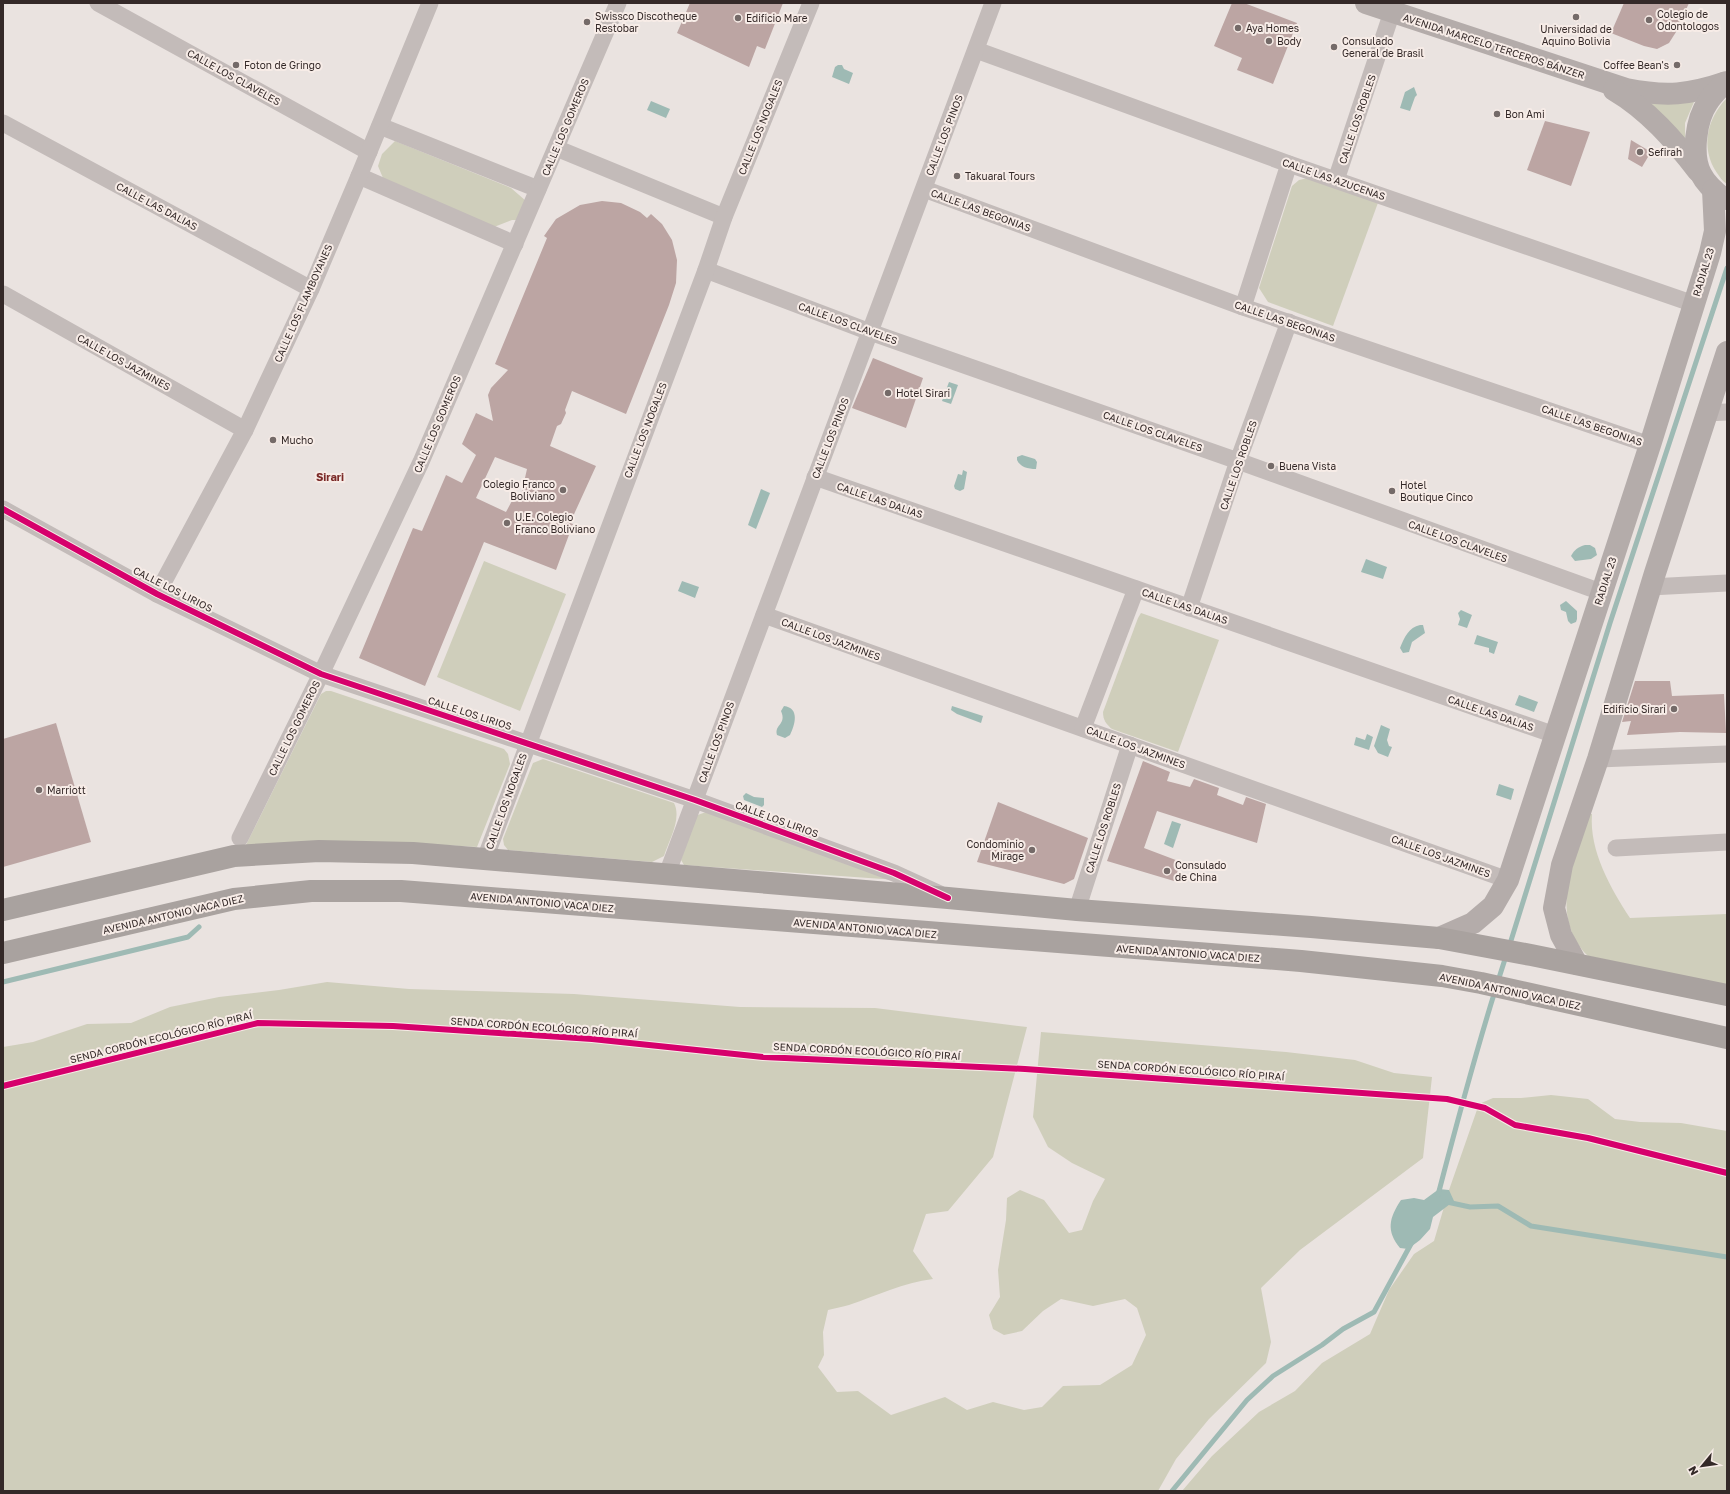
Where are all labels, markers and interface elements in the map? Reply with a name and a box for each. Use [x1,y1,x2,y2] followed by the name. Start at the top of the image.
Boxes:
[1657,8,1719,32] place label: Colegio de Odontologos
[595,10,697,34] place label: Swissco Discotheque Restobar
[1402,11,1587,81] street label: AVENIDA MARCELO TERCEROS BÁNZER
[746,12,808,24] place label: Edificio Mare
[1571,12,1581,22] marker: Universidad de Aquino Bolivia
[733,13,743,23] marker: Edificio Mare
[1644,15,1654,25] marker: Colegio de Odontologos
[582,17,592,27] marker: Swissco Discotheque Restobar
[1246,22,1299,34] place label: Aya Homes
[1233,23,1243,33] marker: Aya Homes
[1540,23,1612,47] place label: Universidad de Aquino Bolivia
[1277,35,1302,47] place label: Body
[1342,35,1424,59] place label: Consulado General de Brasil
[1264,36,1274,46] marker: Body
[1329,42,1339,52] marker: Consulado General de Brasil
[185,46,283,108] street label: CALLE LOS CLAVELES
[244,59,321,71] place label: Foton de Gringo
[1603,59,1669,71] place label: Coffee Bean's
[231,60,241,70] marker: Foton de Gringo
[1672,60,1682,70] marker: Coffee Bean's
[1336,73,1378,165] street label: CALLE LOS ROBLES
[539,76,591,178] street label: CALLE LOS GOMEROS
[735,78,785,176] street label: CALLE LOS NOGALES
[923,93,965,177] street label: CALLE LOS PINOS
[1505,108,1545,120] place label: Bon Ami
[1492,109,1502,119] marker: Bon Ami
[1648,146,1682,158] place label: Sefirah
[1635,147,1645,157] marker: Sefirah
[1281,156,1387,202] street label: CALLE LAS AZUCENAS
[965,170,1035,182] place label: Takuaral Tours
[952,171,962,181] marker: Takuaral Tours
[114,180,200,232] street label: CALLE LAS DALIAS
[929,186,1033,234] street label: CALLE LAS BEGONIAS
[271,242,335,364] street label: CALLE LOS FLAMBOYANES
[1690,246,1716,298] street label: RADIAL 23
[1233,298,1337,344] street label: CALLE LAS BEGONIAS
[797,299,899,347] street label: CALLE LOS CLAVELES
[75,331,173,393] street label: CALLE LOS JAZMINES
[411,373,463,475] street label: CALLE LOS GOMEROS
[621,380,669,480] street label: CALLE LOS NOGALES
[896,387,950,399] place label: Hotel Sirari
[883,388,893,398] marker: Hotel Sirari
[809,396,851,480] street label: CALLE LOS PINOS
[1540,402,1644,448] street label: CALLE LAS BEGONIAS
[1102,408,1204,454] street label: CALLE LOS CLAVELES
[1217,419,1259,511] street label: CALLE LOS ROBLES
[281,434,313,446] place label: Mucho
[268,435,278,445] marker: Mucho
[1279,460,1336,472] place label: Buena Vista
[1266,461,1276,471] marker: Buena Vista
[316,470,344,483] district label: Sirari
[483,478,555,502] place label: Colegio Franco Boliviano
[1400,479,1473,503] place label: Hotel Boutique Cinco
[835,480,925,520] street label: CALLE LAS DALIAS
[558,485,568,495] marker: Colegio Franco Boliviano
[1387,486,1397,496] marker: Hotel Boutique Cinco
[515,511,595,535] place label: U.E. Colegio Franco Boliviano
[1407,517,1509,565] street label: CALLE LOS CLAVELES
[502,518,512,528] marker: U.E. Colegio Franco Boliviano
[1592,555,1619,607] street label: RADIAL 23
[131,564,215,614] street label: CALLE LOS LIRIOS
[1140,586,1230,626] street label: CALLE LAS DALIAS
[780,615,882,663] street label: CALLE LOS JAZMINES
[266,678,322,778] street label: CALLE LOS GOMEROS
[1446,693,1536,733] street label: CALLE LAS DALIAS
[427,694,513,732] street label: CALLE LOS LIRIOS
[696,700,736,784] street label: CALLE LOS PINOS
[1603,703,1666,715] place label: Edificio Sirari
[1669,704,1679,714] marker: Edificio Sirari
[1085,723,1187,771] street label: CALLE LOS JAZMINES
[483,751,529,851] street label: CALLE LOS NOGALES
[1083,781,1123,875] street label: CALLE LOS ROBLES
[47,784,86,796] place label: Marriott
[34,785,44,795] marker: Marriott
[734,798,820,840] street label: CALLE LOS LIRIOS
[1390,832,1492,880] street label: CALLE LOS JAZMINES
[967,838,1024,862] place label: Condominio Mirage
[1027,845,1037,855] marker: Condominio Mirage
[1175,859,1226,883] place label: Consulado de China
[1162,866,1172,876] marker: Consulado de China
[470,890,614,914] street label: AVENIDA ANTONIO VACA DIEZ
[101,892,245,936] street label: AVENIDA ANTONIO VACA DIEZ
[793,916,937,940] street label: AVENIDA ANTONIO VACA DIEZ
[1116,942,1260,964] street label: AVENIDA ANTONIO VACA DIEZ
[1438,970,1582,1012] street label: AVENIDA ANTONIO VACA DIEZ
[69,1008,254,1066] street label: SENDA CORDÓN ECOLÓGICO RÍO PIRAÍ
[450,1014,639,1040] street label: SENDA CORDÓN ECOLÓGICO RÍO PIRAÍ
[773,1040,962,1062] street label: SENDA CORDÓN ECOLÓGICO RÍO PIRAÍ
[1097,1057,1286,1083] street label: SENDA CORDÓN ECOLÓGICO RÍO PIRAÍ
[1682,1446,1722,1486] north arrow
[1685,1464,1701,1478] text: N

